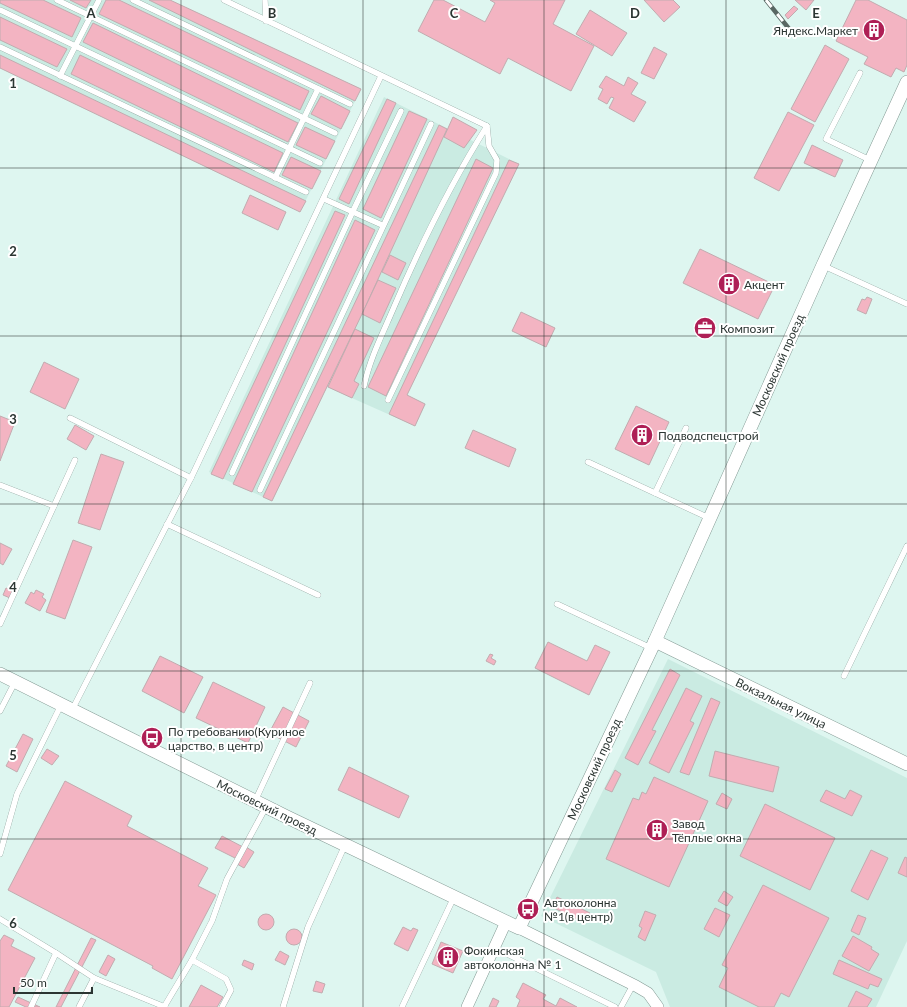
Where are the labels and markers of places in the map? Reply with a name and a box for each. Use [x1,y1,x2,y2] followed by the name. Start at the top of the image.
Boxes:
[861,17,887,43] building icon: Яндекс.Маркет
[772,23,858,38] place label: Яндекс.Маркет
[716,271,742,297] building icon: Акцент
[744,277,785,292] place label: Акцент
[692,315,718,341] office icon: Композит
[720,321,775,336] place label: Композит
[629,422,655,448] building icon: Подводспецстрой
[658,428,759,443] place label: Подводспецстрой
[168,724,305,753] place label: По требованию(Куриное царство, в центр)
[139,725,165,751] bus stop icon: По требованию(Куриное царство, в центр)
[672,816,742,845] place label: Завод Тёплые окна
[644,817,670,843] building icon: Завод Тёплые окна
[544,895,616,924] place label: Автоколонна №1(в центр)
[515,896,541,922] bus stop icon: Автоколонна №1(в центр)
[464,943,561,972] place label: Фокинская автоколонна № 1
[435,944,461,970] building icon: Фокинская автоколонна № 1

